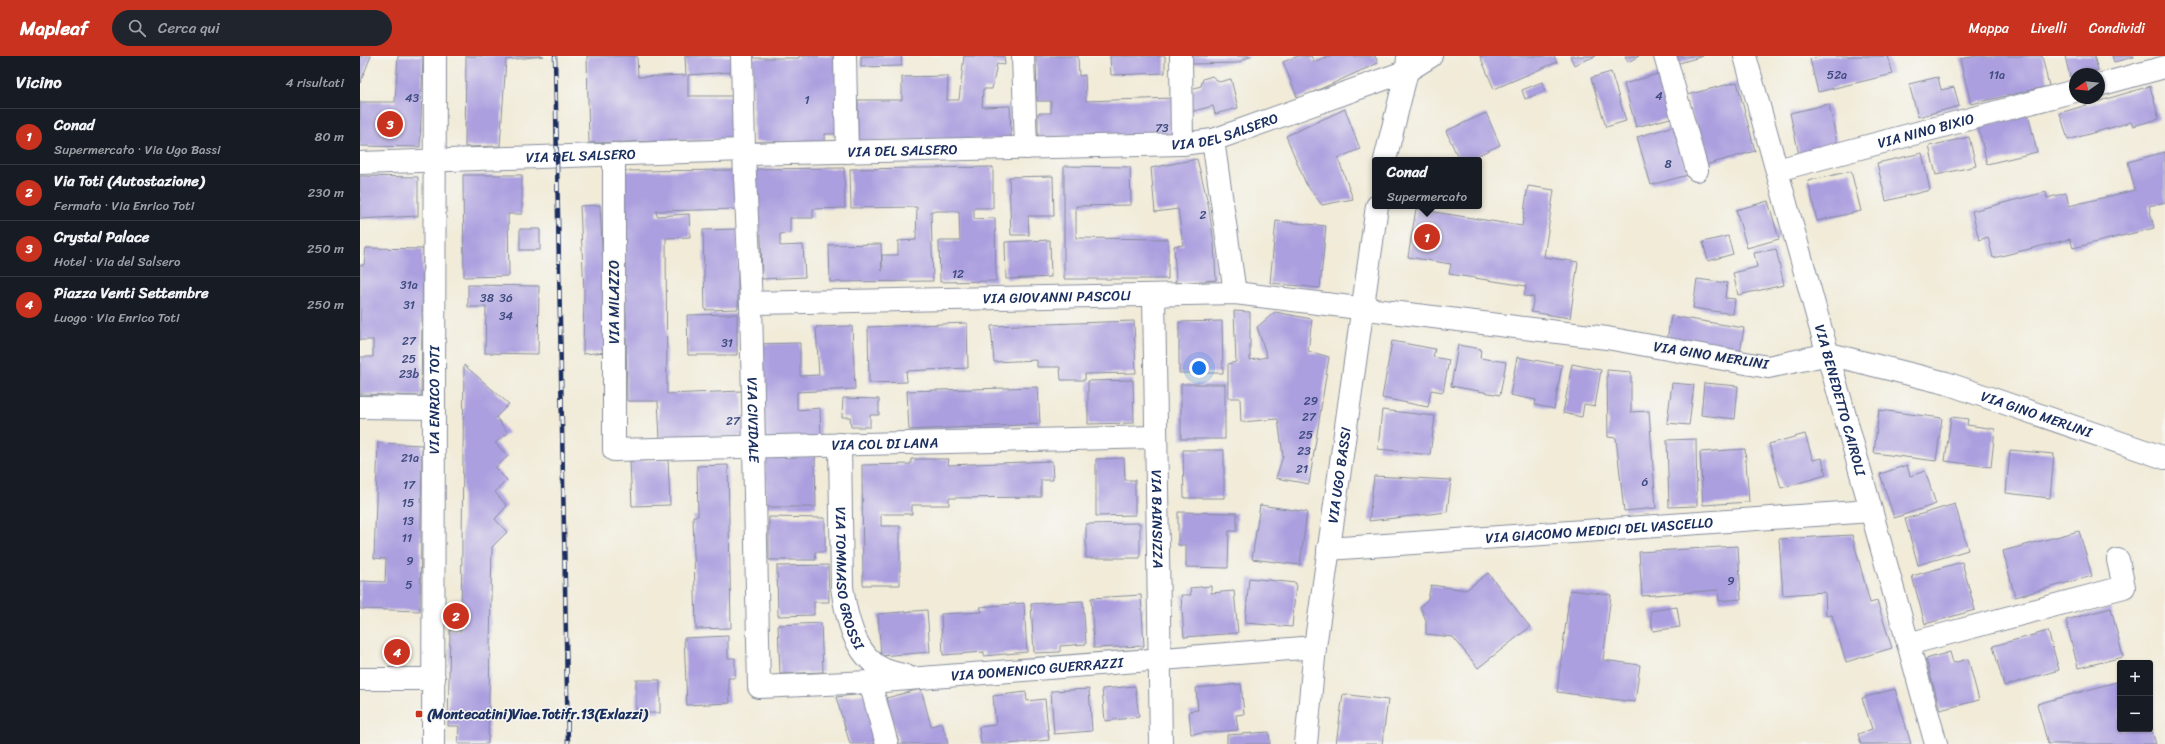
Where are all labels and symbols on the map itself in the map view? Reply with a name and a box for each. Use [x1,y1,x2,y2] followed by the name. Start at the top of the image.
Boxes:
[1827,64,1847,86] house number: 52a
[1989,64,2005,86] house number: 11a
[2069,68,2105,104] north arrow
[1655,85,1663,107] house number: 4
[405,87,419,109] house number: 43
[804,89,810,111] house number: 1
[1171,106,1282,157] street label: VIA DEL SALSERO
[1875,106,1977,156] street label: VIA NINO BIXIO
[377,109,403,139] pin: 3
[1155,117,1169,139] house number: 73
[847,137,958,165] street label: VIA DEL SALSERO
[525,142,636,170] street label: VIA DEL SALSERO
[1664,153,1672,175] house number: 8
[1200,204,1207,226] house number: 2
[1414,222,1440,252] pin: 1
[602,260,627,344] street label: VIA MILAZZO
[952,263,964,285] house number: 12
[400,274,418,296] house number: 31a
[983,283,1132,311] street label: VIA GIOVANNI PASCOLI
[480,287,494,309] house number: 38
[499,287,513,309] house number: 36
[403,294,415,316] house number: 31
[499,305,514,327] house number: 34
[1807,322,1873,480] street label: VIA BENEDETTO CAIROLI
[402,330,417,352] house number: 27
[721,332,733,354] house number: 31
[1652,334,1772,377] street label: VIA GINO MERLINI
[422,344,447,454] street label: VIA ENRICO TOTI
[402,348,416,370] house number: 25
[1189,358,1209,378] your location
[399,363,419,385] house number: 23b
[740,377,766,464] street label: VIA CIVIDALE
[1977,384,2097,446] street label: VIA GINO MERLINI
[1304,390,1318,412] house number: 29
[1302,406,1317,428] house number: 27
[726,410,741,432] house number: 27
[1299,424,1313,446] house number: 25
[1321,425,1359,525] street label: VIA UGO BASSI
[831,430,939,458] street label: VIA COL DI LANA
[1297,440,1311,462] house number: 23
[401,447,419,469] house number: 21a
[1296,458,1308,480] house number: 21
[1144,470,1170,568] street label: VIA BAINSIZZA
[1642,471,1649,493] house number: 6
[403,474,416,496] house number: 17
[402,492,414,514] house number: 15
[828,506,872,656] street label: VIA TOMMASO GROSSI
[402,510,414,532] house number: 13
[1485,510,1714,551] street label: VIA GIACOMO MEDICI DEL VASCELLO
[402,527,412,549] house number: 11
[406,550,414,572] house number: 9
[1727,570,1735,592] house number: 9
[405,574,413,596] house number: 5
[443,601,469,631] pin: 2
[384,637,410,667] pin: 4
[950,650,1126,689] street label: VIA DOMENICO GUERRAZZI
[427,702,648,727] place label: (Montecatini)Viae.Totifr.13(Exlazzi)
[414,709,424,719] marker: (Montecatini)Viae.Totifr.13(Exlazzi)

